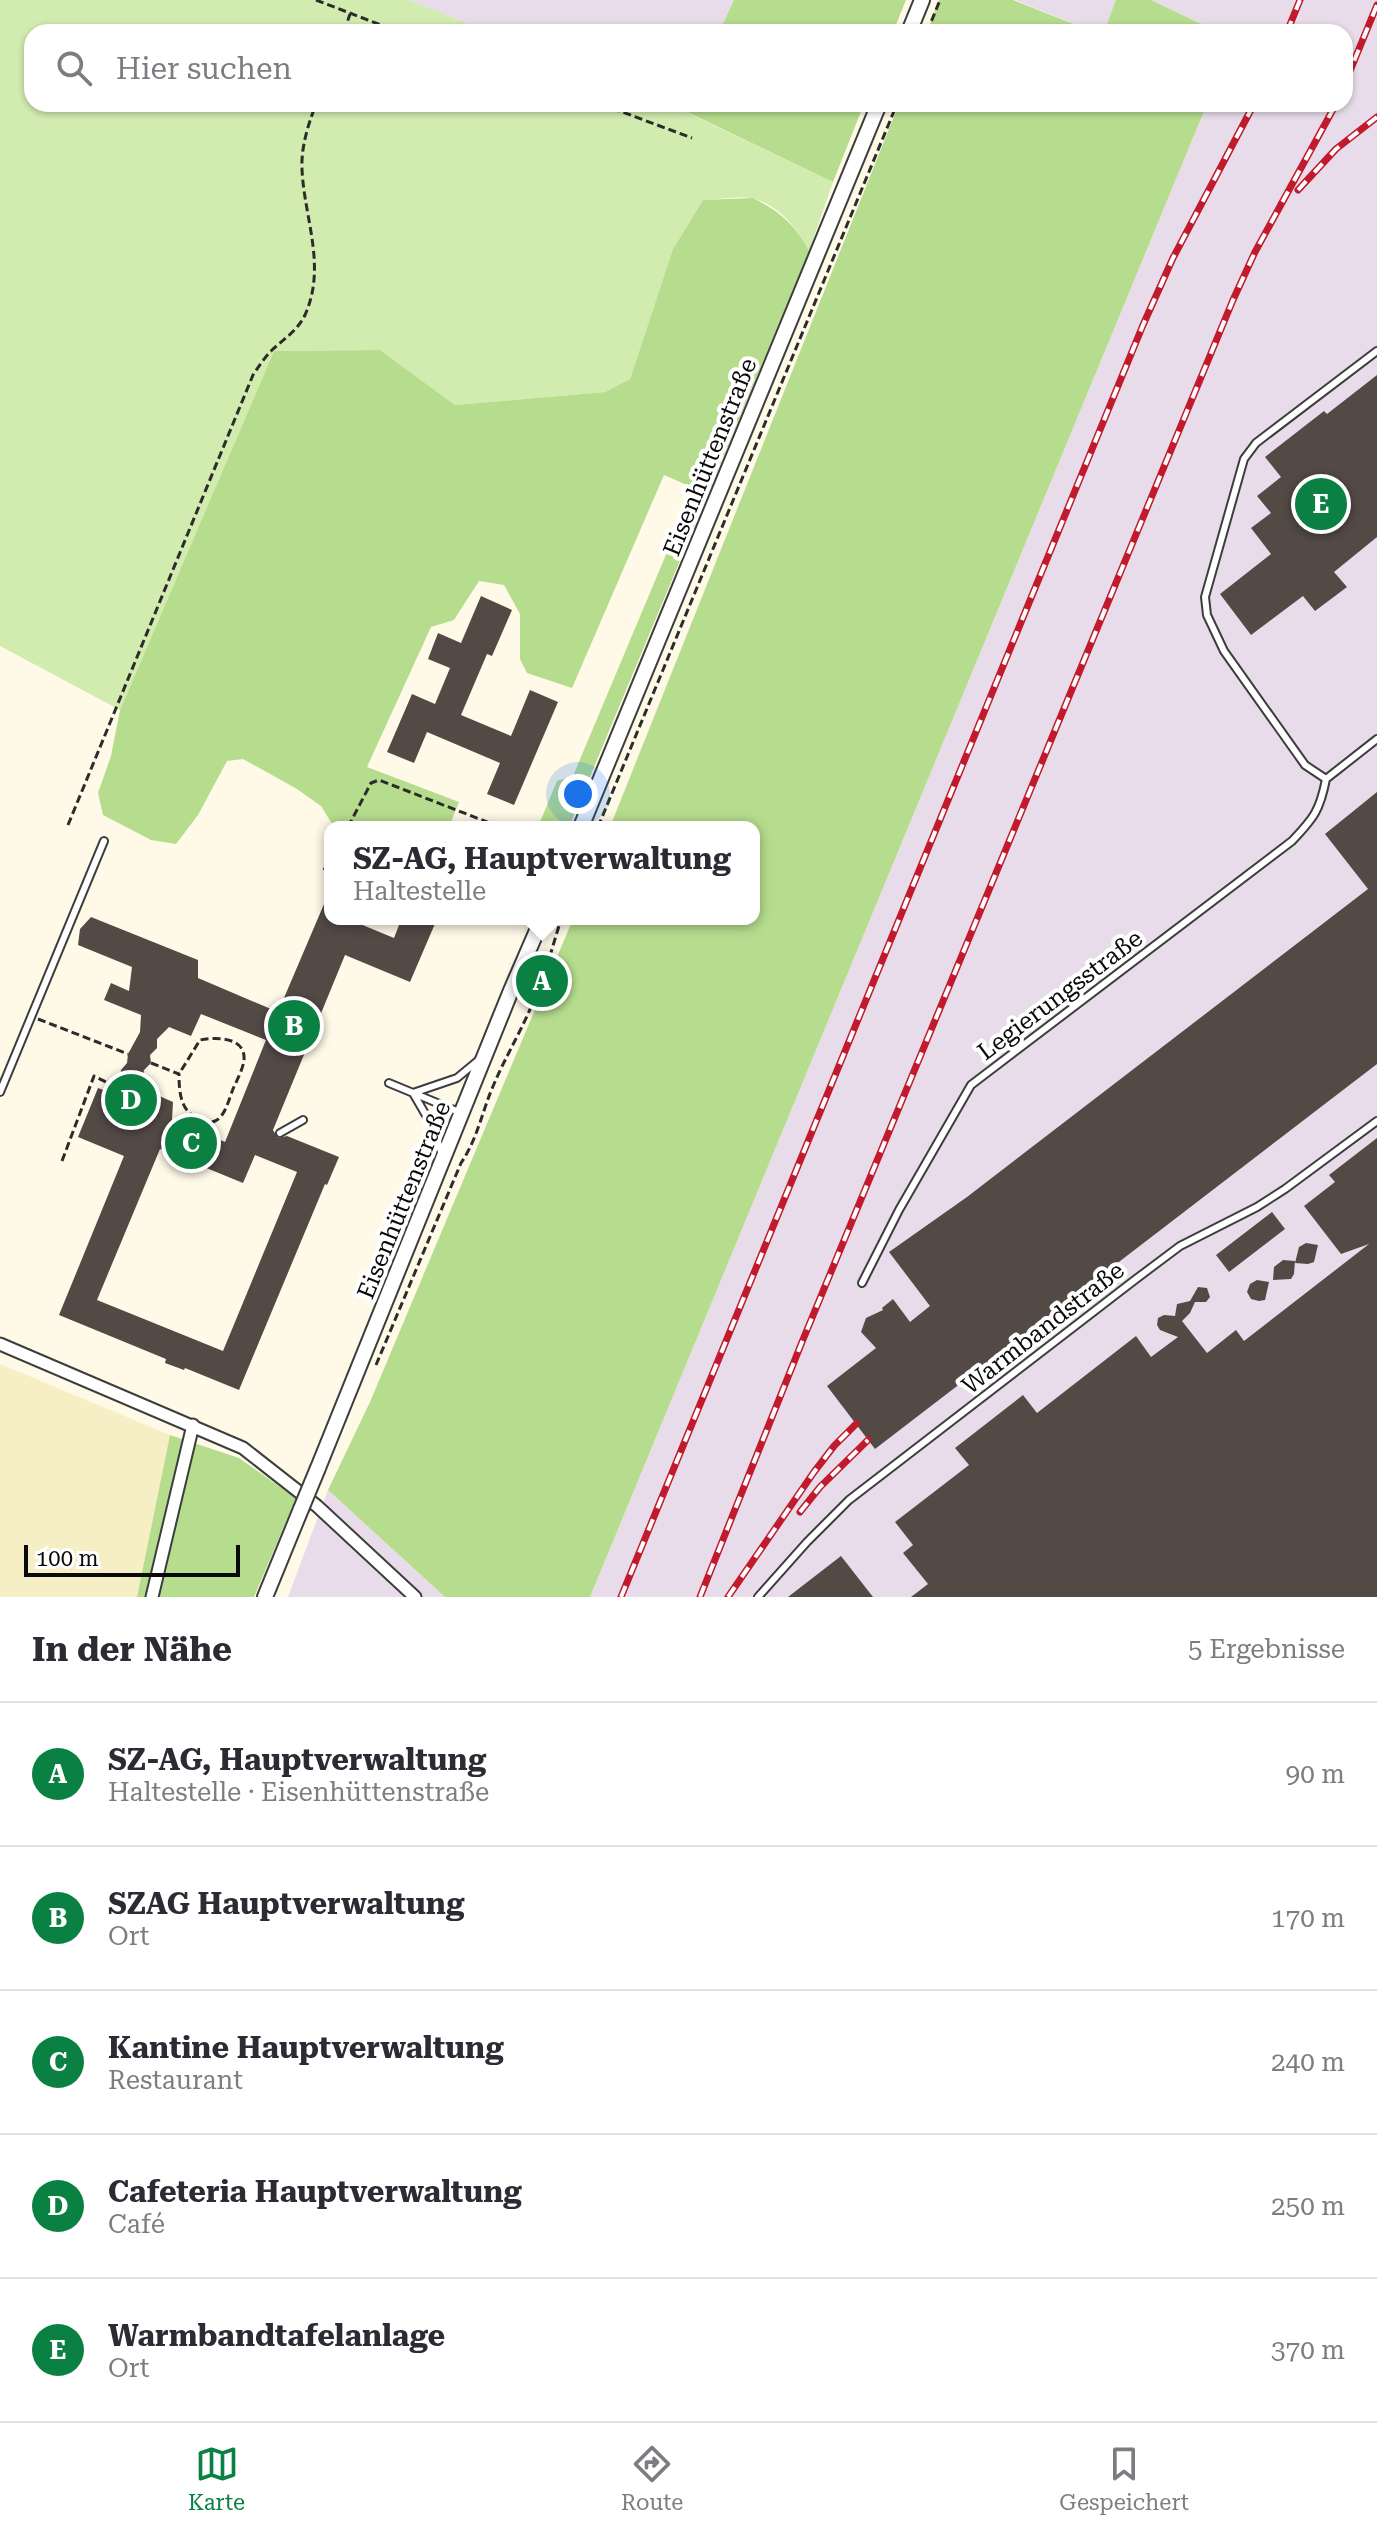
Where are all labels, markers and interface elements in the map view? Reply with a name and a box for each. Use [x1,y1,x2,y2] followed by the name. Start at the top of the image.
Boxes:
[24,24,1353,112] search box
[52,46,96,90] icon: search
[116,51,292,86] text: Hier suchen
[658,354,762,560] street label: Eisenhüttenstraße
[1295,474,1347,534] pin: E
[558,774,598,814] your location
[324,821,760,925] popup
[353,841,731,876] text: SZ-AG, Hauptverwaltung
[353,876,486,906] text: Haltestelle
[972,924,1148,1066] street label: Legierungsstraße
[516,951,568,1011] pin: A
[268,996,320,1056] pin: B
[105,1070,157,1130] pin: D
[352,1097,456,1303] street label: Eisenhüttenstraße
[165,1113,217,1173] pin: C
[956,1256,1130,1400] street label: Warmbandstraße
[24,1541,240,1577] scale bar
[36,1546,99,1571] text: 100 m
[32,1629,232,1669] text: In der Nähe
[1188,1634,1345,1664] text: 5 Ergebnisse
[108,1742,486,1777] text: SZ-AG, Hauptverwaltung
[49,1759,67,1789] text: A
[1286,1759,1345,1789] text: 90 m
[108,1777,489,1807] text: Haltestelle · Eisenhüttenstraße
[108,1886,465,1921] text: SZAG Hauptverwaltung
[49,1903,67,1933] text: B
[1271,1903,1345,1933] text: 170 m
[108,1921,149,1951] text: Ort
[108,2030,504,2065] text: Kantine Hauptverwaltung
[49,2047,67,2077] text: C
[1271,2047,1345,2077] text: 240 m
[108,2065,243,2095] text: Restaurant
[108,2174,522,2209] text: Cafeteria Hauptverwaltung
[48,2191,68,2221] text: D
[1271,2191,1345,2221] text: 250 m
[108,2209,165,2239] text: Café
[108,2318,445,2353] text: Warmbandtafelanlage
[50,2335,66,2365] text: E
[1271,2335,1345,2365] text: 370 m
[108,2353,149,2383] text: Ort
[188,2442,245,2515] tab: Karte
[621,2442,683,2515] tab: Route
[1059,2442,1189,2515] tab: Gespeichert

